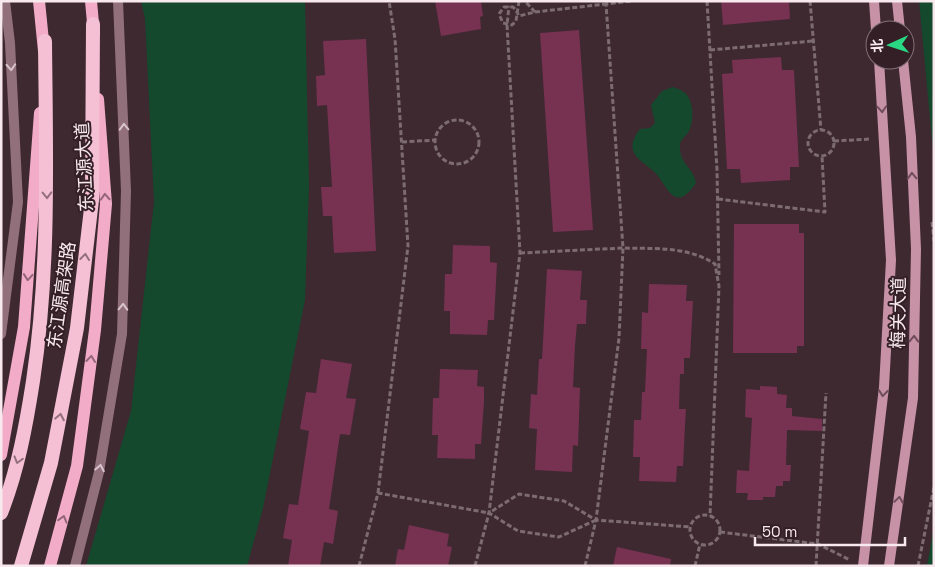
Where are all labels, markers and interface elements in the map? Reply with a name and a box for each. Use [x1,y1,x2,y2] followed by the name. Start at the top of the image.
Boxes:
[865,20,915,70] north arrow
[868,38,886,53] text: 北
[5,63,16,71] one-way arrow
[877,105,888,113] one-way arrow
[70,121,98,213] street label: 东江源大道
[119,123,129,130] one-way arrow
[907,172,918,180] one-way arrow
[42,192,52,199] one-way arrow
[99,193,110,201] one-way arrow
[42,240,80,350] street label: 东江源高架路
[79,253,90,261] one-way arrow
[23,273,34,281] one-way arrow
[886,277,910,349] street label: 梅关大道
[118,303,128,310] one-way arrow
[909,334,919,342] one-way arrow
[85,355,96,363] one-way arrow
[878,389,889,397] one-way arrow
[54,413,64,422] one-way arrow
[13,456,24,465] one-way arrow
[94,463,104,472] one-way arrow
[893,496,903,505] one-way arrow
[755,514,905,546] scale bar
[57,515,67,523] one-way arrow
[762,522,797,541] text: 50 m

